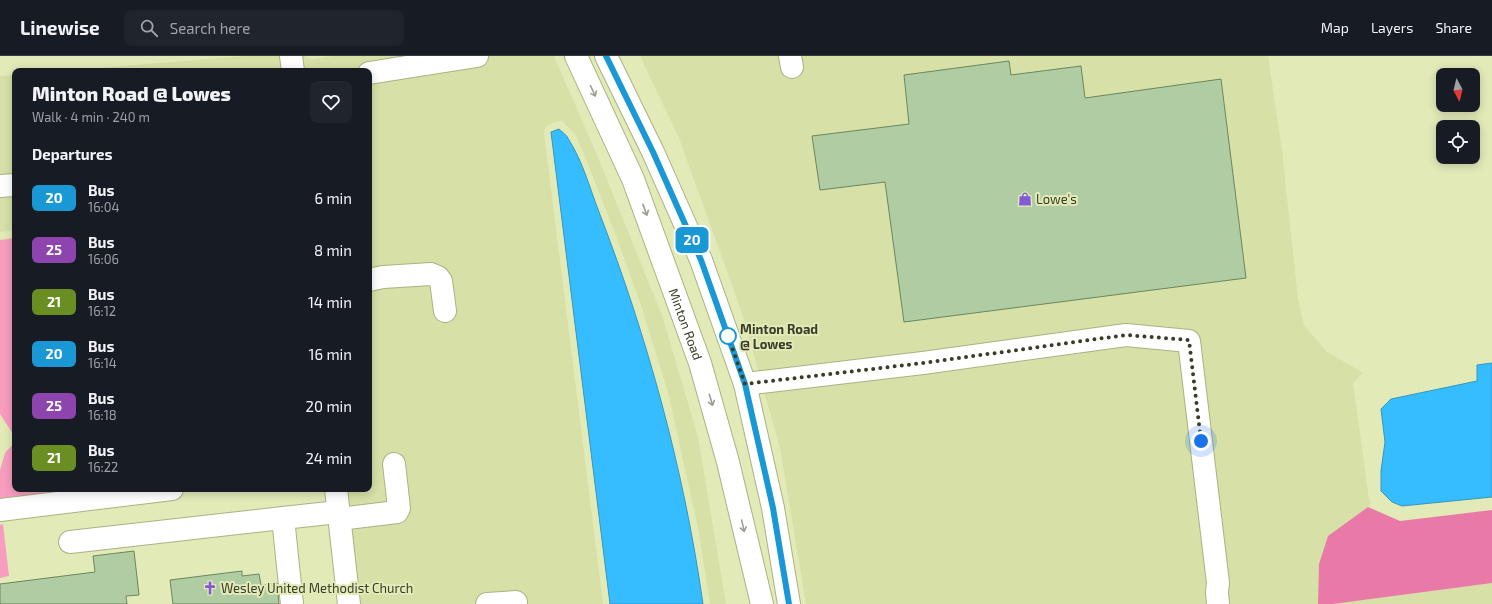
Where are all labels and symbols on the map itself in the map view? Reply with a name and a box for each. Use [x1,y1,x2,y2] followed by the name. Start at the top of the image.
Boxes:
[1436,68,1480,112] north arrow
[590,85,597,97] one-way arrow
[1017,191,1033,207] shop icon: Lowe's
[1036,191,1077,207] place label: Lowe's
[642,204,649,217] one-way arrow
[674,227,710,253] line badge: 20
[665,286,706,362] street label: Minton Road
[740,321,818,352] place label: Minton Road @ Lowes
[719,327,737,345] marker: Minton Road @ Lowes
[708,393,715,406] one-way arrow
[1191,431,1211,451] your location
[740,519,748,532] one-way arrow
[202,580,218,596] church icon: Wesley United Methodist Church
[221,580,413,596] place label: Wesley United Methodist Church

